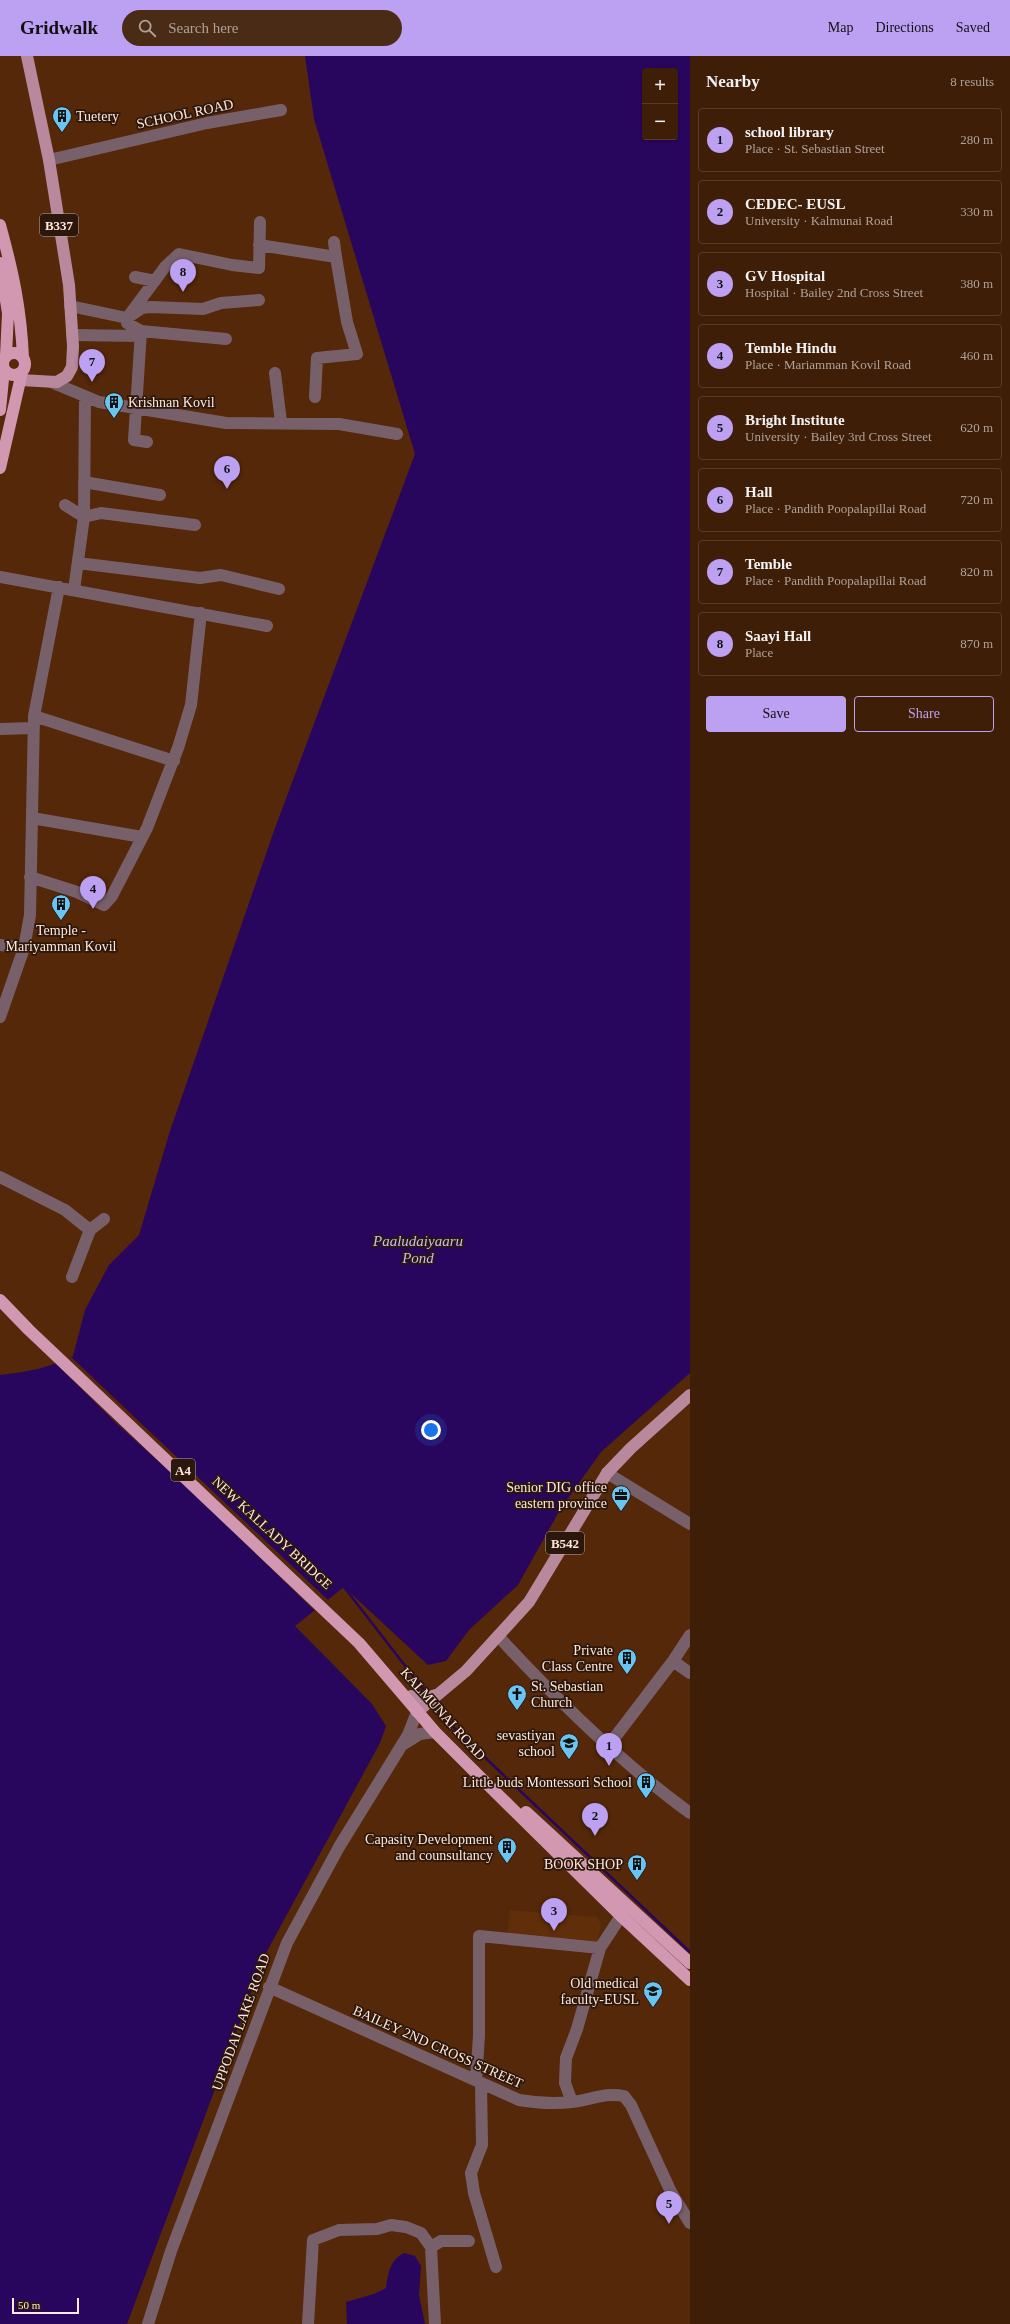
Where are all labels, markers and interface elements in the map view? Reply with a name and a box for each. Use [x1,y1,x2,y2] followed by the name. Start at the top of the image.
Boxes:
[122,10,402,46] search box
[20,17,98,38] text: Gridwalk
[136,17,158,39] icon: search
[168,20,239,36] text: Search here
[828,20,853,35] text: Map
[875,20,934,35] text: Directions
[956,20,990,35] text: Saved
[642,68,678,140] map controls
[642,68,678,104] button: +
[706,72,760,91] text: Nearby
[950,74,994,89] text: 8 results
[135,96,235,132] street label: SCHOOL ROAD
[642,104,678,140] button: −
[51,105,73,133] building icon: Tuetery
[76,109,119,124] place label: Tuetery
[745,124,834,140] text: school library
[717,132,723,147] text: 1
[960,132,993,147] text: 280 m
[745,141,885,156] text: Place · St. Sebastian Street
[745,196,845,212] text: CEDEC- EUSL
[717,204,723,219] text: 2
[960,204,993,219] text: 330 m
[745,213,893,228] text: University · Kalmunai Road
[40,214,78,236] road number: B337
[170,259,196,292] pin: 8
[745,268,825,284] text: GV Hospital
[717,276,723,291] text: 3
[960,276,993,291] text: 380 m
[745,285,923,300] text: Hospital · Bailey 2nd Cross Street
[745,340,837,356] text: Temble Hindu
[717,348,723,363] text: 4
[960,348,993,363] text: 460 m
[79,349,105,382] pin: 7
[745,357,911,372] text: Place · Mariamman Kovil Road
[103,391,125,419] building icon: Krishnan Kovil
[128,395,215,410] place label: Krishnan Kovil
[745,412,845,428] text: Bright Institute
[717,420,723,435] text: 5
[960,420,993,435] text: 620 m
[745,429,932,444] text: University · Bailey 3rd Cross Street
[214,456,240,489] pin: 6
[745,484,773,500] text: Hall
[717,492,723,507] text: 6
[960,492,993,507] text: 720 m
[745,501,926,516] text: Place · Pandith Poopalapillai Road
[745,556,792,572] text: Temble
[717,564,723,579] text: 7
[960,564,993,579] text: 820 m
[745,573,926,588] text: Place · Pandith Poopalapillai Road
[745,628,811,644] text: Saayi Hall
[717,636,723,651] text: 8
[960,636,993,651] text: 870 m
[745,645,773,660] text: Place
[706,696,846,732] button: Save
[854,696,994,732] button: Share
[80,876,106,909] pin: 4
[50,893,72,921] building icon: Temple - Mariyamman Kovil
[6,923,117,954] place label: Temple - Mariyamman Kovil
[372,1233,463,1266] water label: Paaludaiyaaru Pond
[421,1420,441,1440] your location
[171,1459,195,1481] road number: A4
[209,1474,335,1592] street label: NEW KALLADY BRIDGE
[506,1480,607,1511] place label: Senior DIG office eastern province
[610,1484,632,1512] office icon: Senior DIG office eastern province
[546,1532,584,1554] road number: B542
[542,1643,613,1674] place label: Private Class Centre
[616,1647,638,1675] building icon: Private Class Centre
[397,1665,489,1763] street label: KALMUNAI ROAD
[531,1679,603,1710] place label: St. Sebastian Church
[506,1683,528,1711] church icon: St. Sebastian Church
[497,1728,555,1759] place label: sevastiyan school
[558,1732,580,1760] school or university icon: sevastiyan school
[596,1733,622,1766] pin: 1
[635,1771,657,1799] building icon: Little buds Montessori School
[463,1775,632,1790] place label: Little buds Montessori School
[582,1803,608,1836] pin: 2
[365,1832,493,1863] place label: Capasity Development and counsultancy
[496,1836,518,1864] building icon: Capasity Development and counsultancy
[626,1853,648,1881] building icon: BOOK SHOP
[544,1857,623,1872] place label: BOOK SHOP
[541,1898,567,1931] pin: 3
[209,1951,273,2093] street label: UPPODAI LAKE ROAD
[560,1976,639,2007] place label: Old medical faculty-EUSL
[642,1980,664,2008] school or university icon: Old medical faculty-EUSL
[351,2003,526,2091] street label: BAILEY 2ND CROSS STREET
[656,2191,682,2224] pin: 5
[12,2296,79,2315] scale bar
[18,2299,40,2311] text: 50 m

